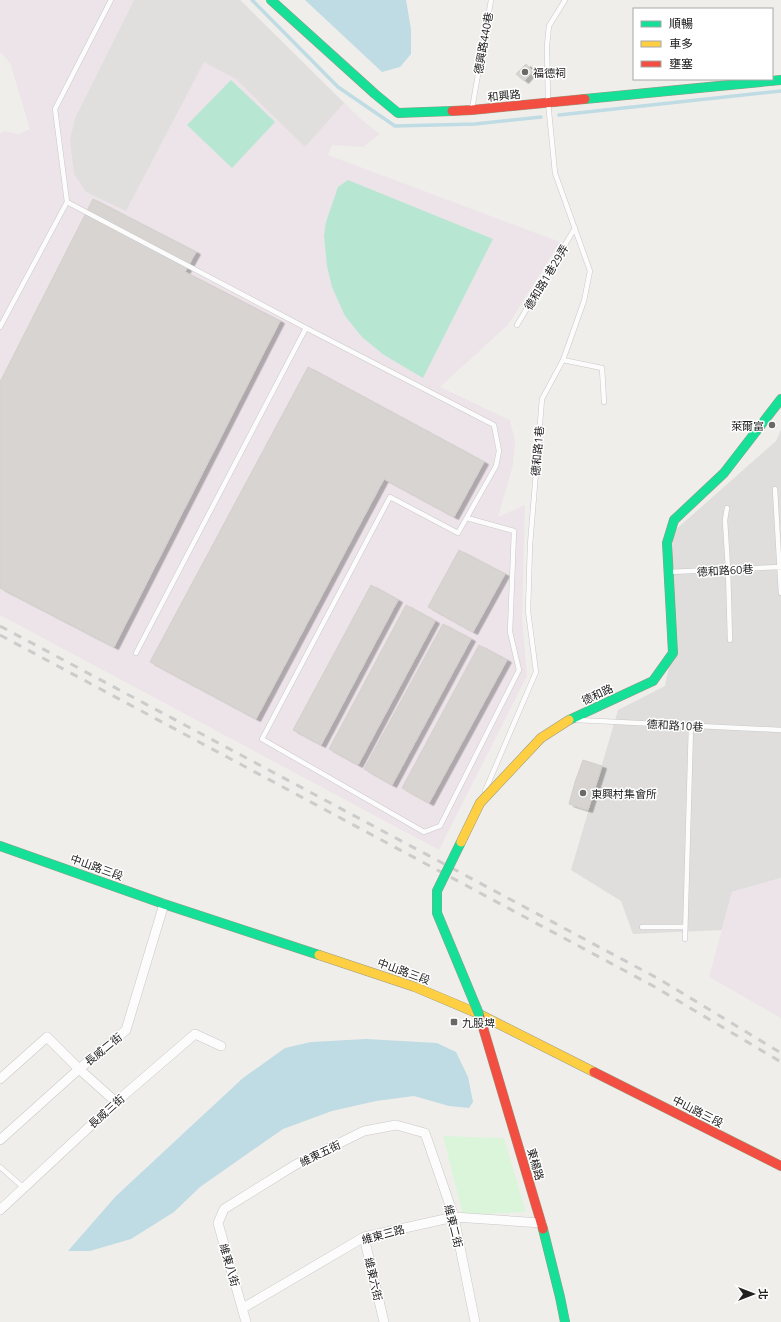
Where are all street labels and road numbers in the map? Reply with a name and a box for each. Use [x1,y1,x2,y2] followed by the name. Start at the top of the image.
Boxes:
[470,11,496,75] street label: 德興路440巷
[487,86,521,104] street label: 和興路
[521,241,571,313] street label: 德和路1巷29弄
[527,425,547,477] street label: 德和路1巷
[696,561,754,579] street label: 德和路60巷
[579,680,615,708] street label: 德和路
[646,716,704,734] street label: 德和路10巷
[69,851,125,883] street label: 中山路三段
[376,955,432,987] street label: 中山路三段
[81,1029,125,1069] street label: 長威二街
[85,1091,127,1131] street label: 長威三街
[670,1092,726,1130] street label: 中山路三段
[297,1137,343,1169] street label: 維東五街
[524,1146,548,1182] street label: 東楊路
[441,1203,467,1249] street label: 維東二街
[360,1221,406,1247] street label: 維東三路
[217,1242,243,1288] street label: 維東八街
[362,1256,386,1302] street label: 維東六街

